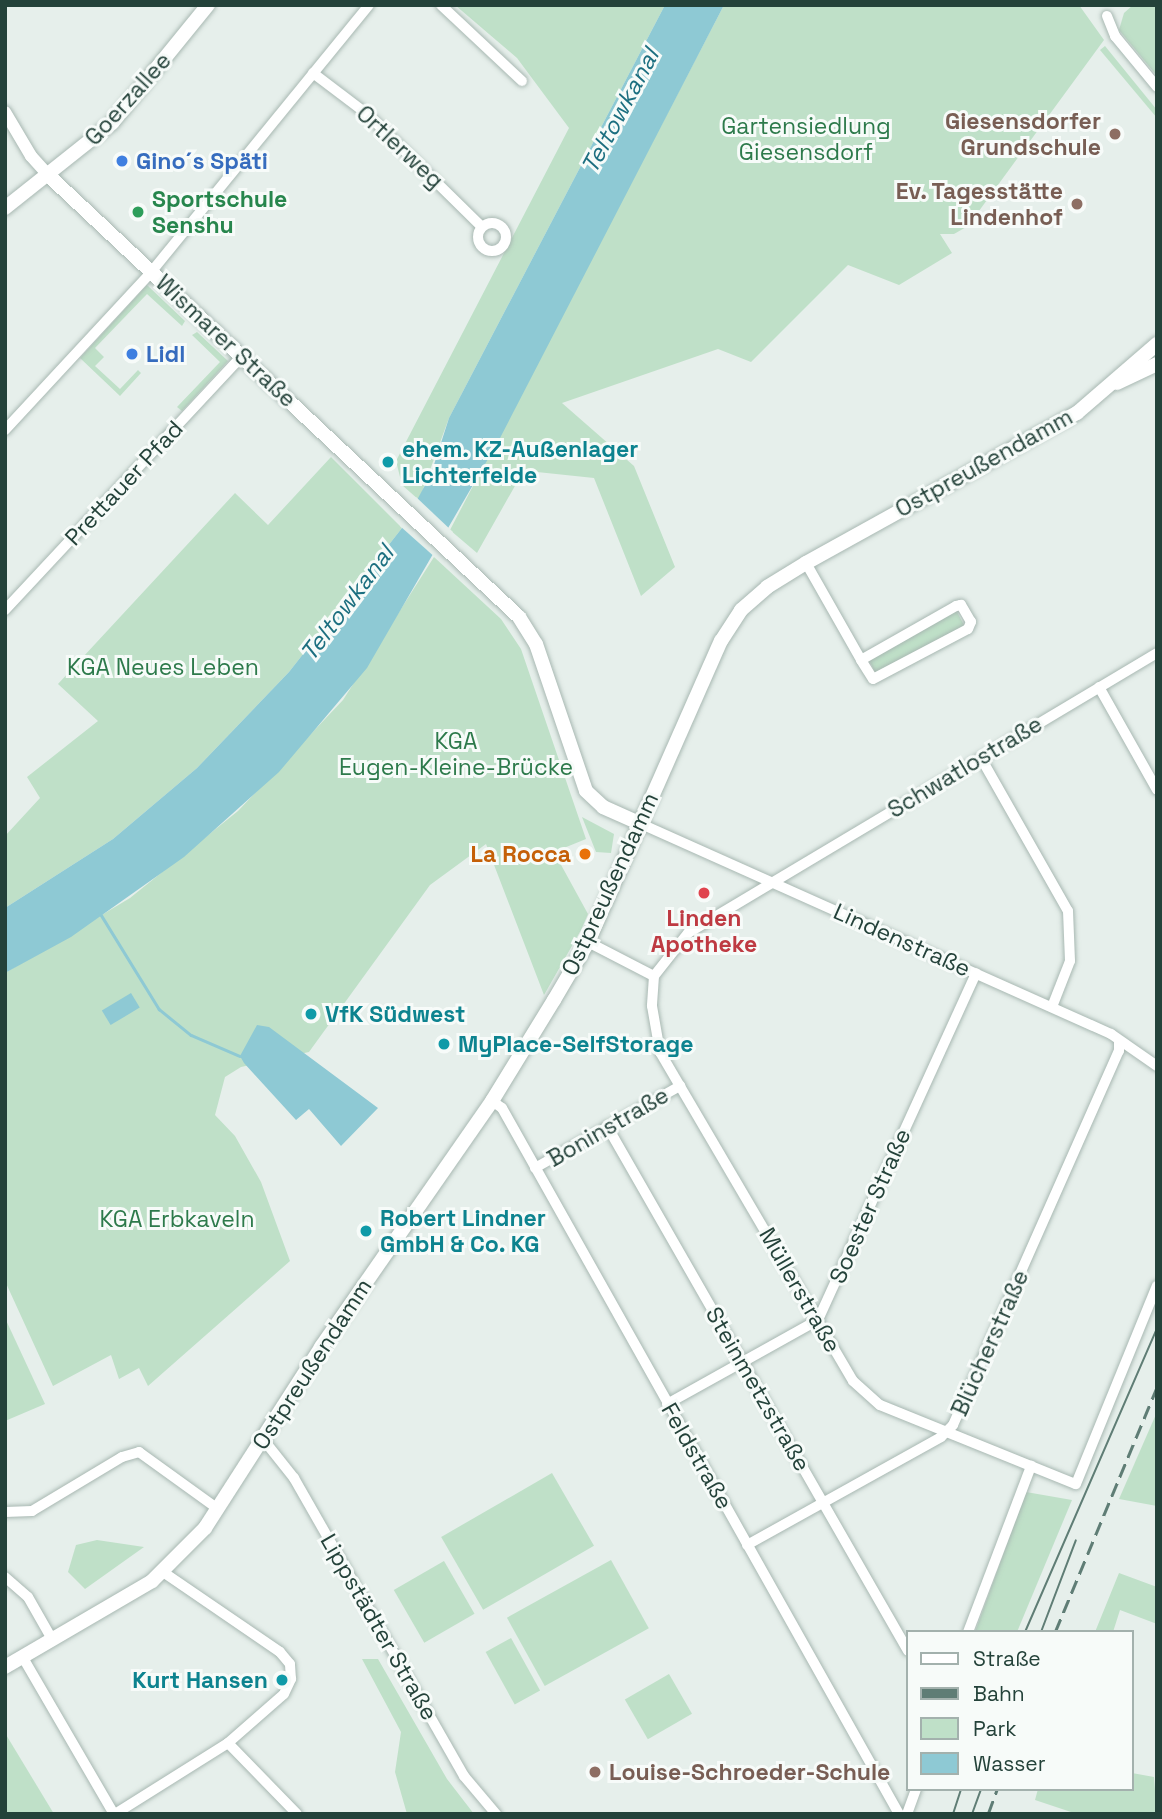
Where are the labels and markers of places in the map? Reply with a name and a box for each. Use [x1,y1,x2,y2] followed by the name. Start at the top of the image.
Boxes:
[945,107,1101,161] place label: Giesensdorfer Grundschule
[1107,126,1123,142] marker: Giesensdorfer Grundschule
[136,147,268,175] place label: Gino´s Späti
[114,153,130,169] marker: Gino´s Späti
[894,177,1063,231] place label: Ev. Tagesstätte Lindenhof
[152,185,287,239] place label: Sportschule Senshu
[1069,196,1085,212] marker: Ev. Tagesstätte Lindenhof
[130,204,146,220] marker: Sportschule Senshu
[146,340,185,368] place label: Lidl
[124,346,140,362] marker: Lidl
[402,435,639,489] place label: ehem. KZ-Außenlager Lichterfelde
[380,454,396,470] marker: ehem. KZ-Außenlager Lichterfelde
[471,840,571,868] place label: La Rocca
[577,846,593,862] marker: La Rocca
[696,885,712,901] marker: Linden Apotheke
[651,904,757,958] place label: Linden Apotheke
[325,1000,466,1028] place label: VfK Südwest
[303,1006,319,1022] marker: VfK Südwest
[458,1030,693,1058] place label: MyPlace-SelfStorage
[436,1036,452,1052] marker: MyPlace-SelfStorage
[380,1204,546,1258] place label: Robert Lindner GmbH & Co. KG
[358,1223,374,1239] marker: Robert Lindner GmbH & Co. KG
[132,1666,268,1694] place label: Kurt Hansen
[274,1672,290,1688] marker: Kurt Hansen
[609,1758,890,1786] place label: Louise-Schroeder-Schule
[587,1764,603,1780] marker: Louise-Schroeder-Schule

